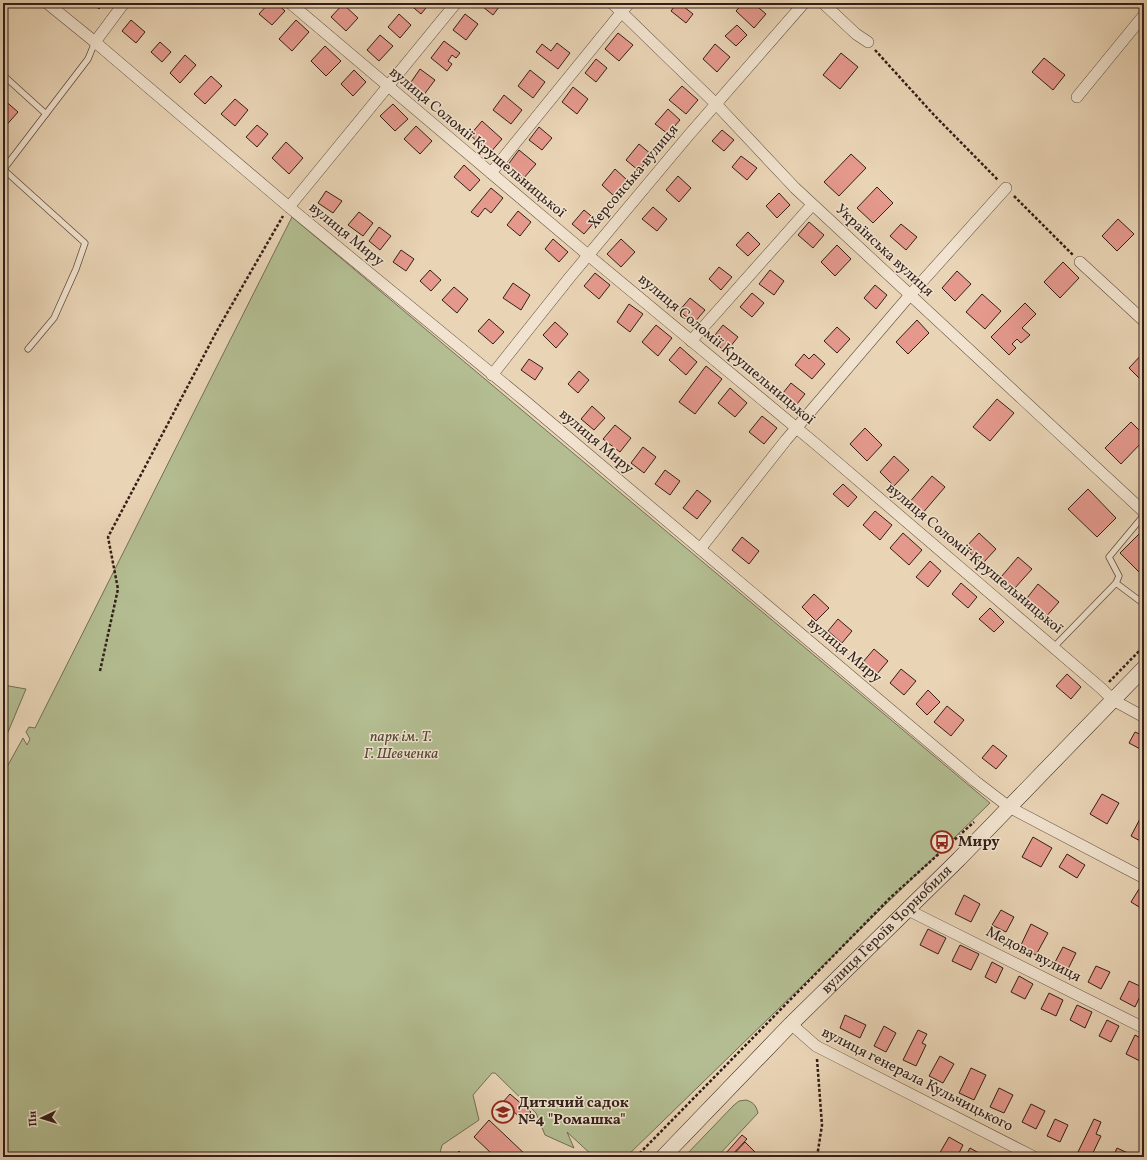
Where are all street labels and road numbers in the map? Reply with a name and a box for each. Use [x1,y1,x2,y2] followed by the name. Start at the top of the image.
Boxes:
[384,63,570,224] street label: вулиця Соломії Крушельницької
[584,120,684,234] street label: Херсонська вулиця
[304,198,388,272] street label: вулиця Миру
[830,200,938,302] street label: Українська вулиця
[633,270,819,431] street label: вулиця Соломії Крушельницької
[554,404,638,480] street label: вулиця Миру
[881,479,1067,640] street label: вулиця Соломії Крушельницької
[802,613,886,689] street label: вулиця Миру
[817,861,957,999] street label: вулиця Героїв Чорнобиля
[982,922,1084,988] street label: Медова вулиця
[818,1022,1016,1138] street label: вулиця генерала Кульчицького

